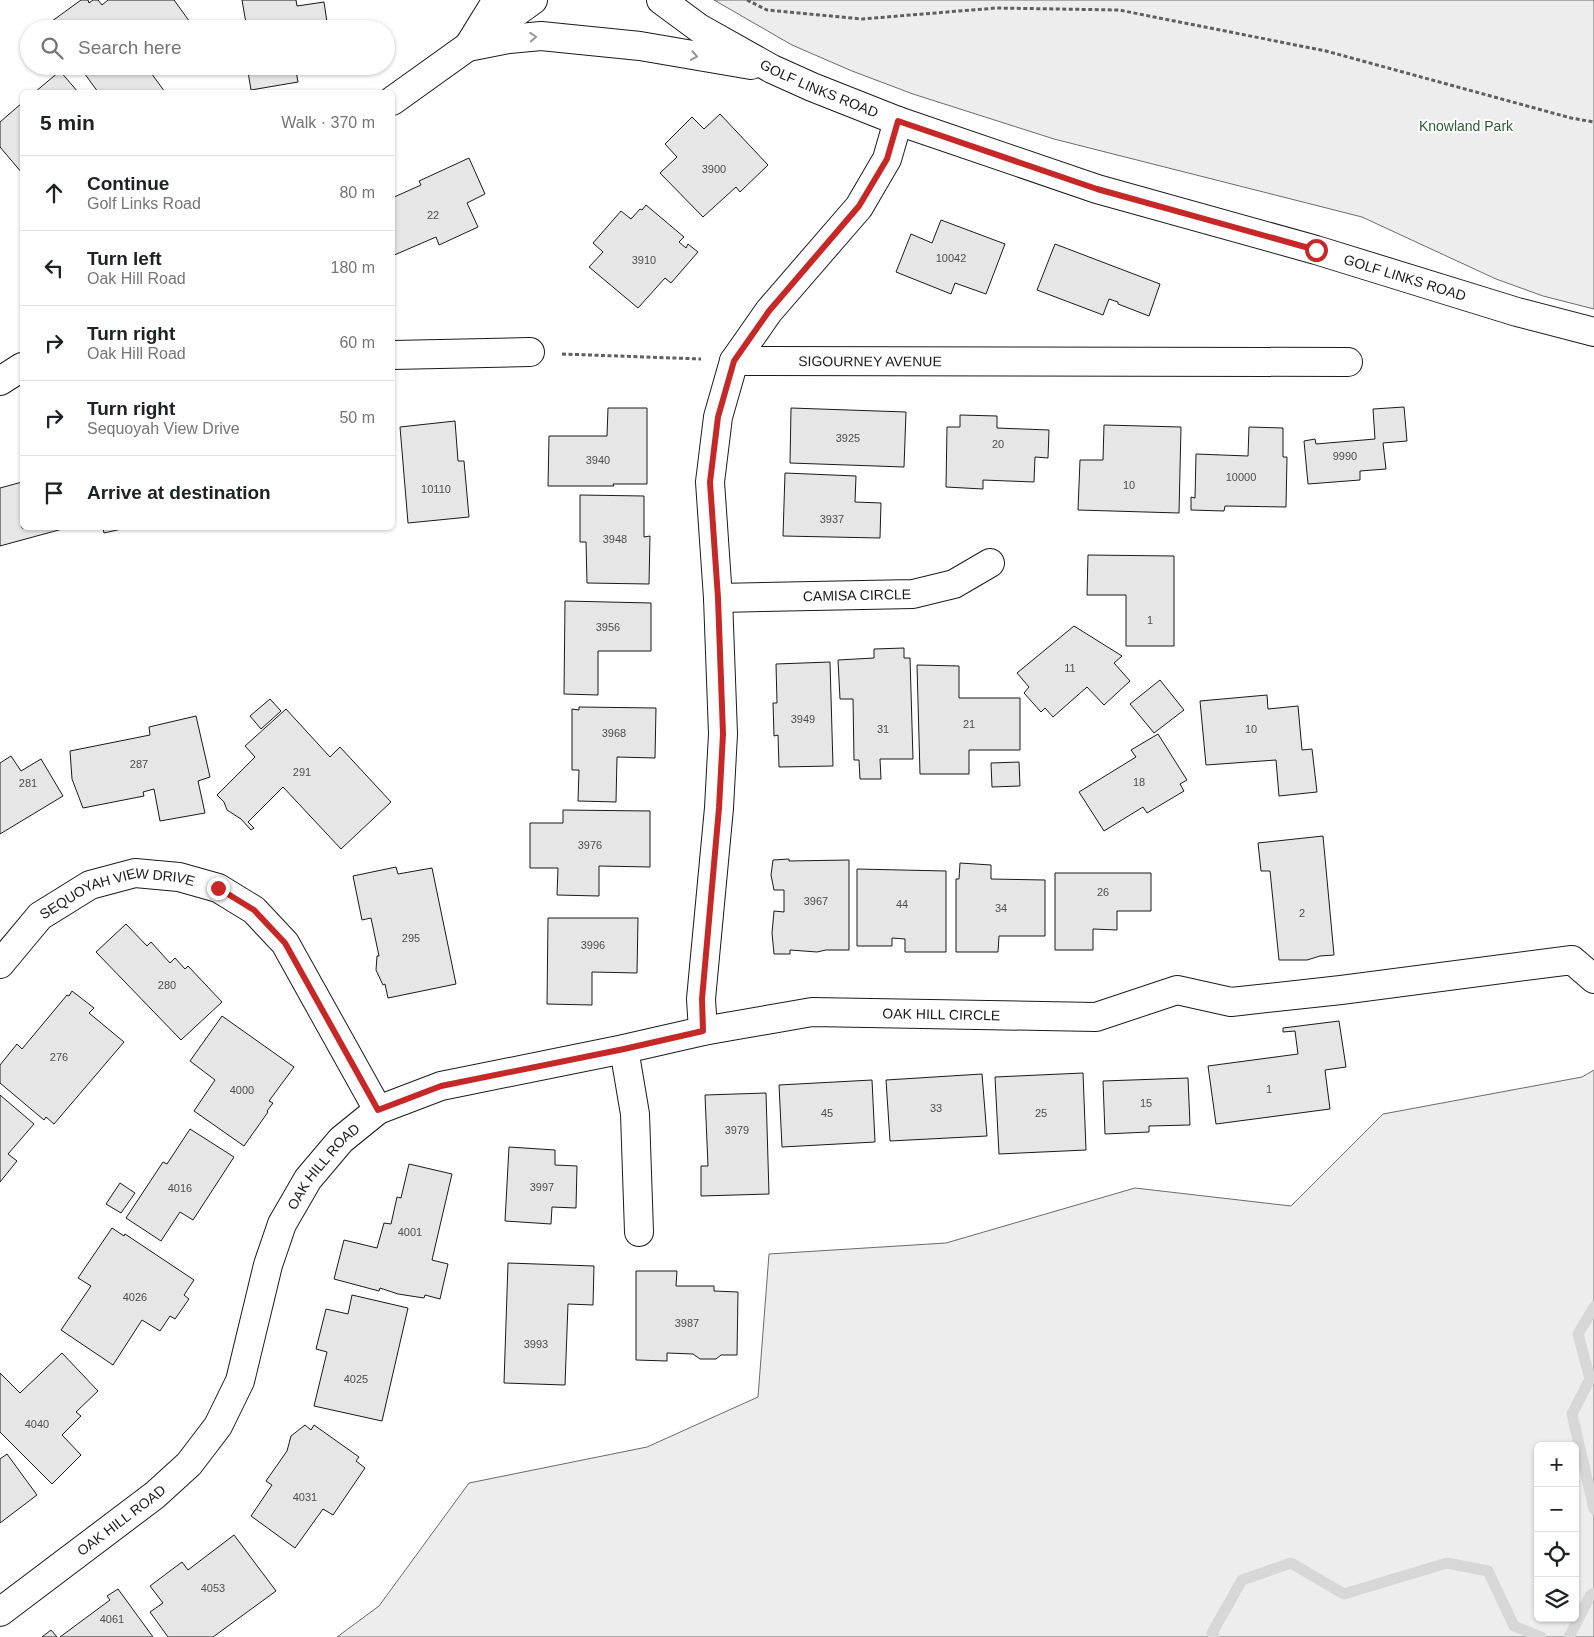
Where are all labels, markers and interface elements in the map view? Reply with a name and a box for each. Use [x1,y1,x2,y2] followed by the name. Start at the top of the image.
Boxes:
[20,20,395,75] search box
[530,31,538,42] one-way arrow
[38,34,66,62] icon: search
[78,37,182,58] text: Search here
[690,50,699,60] one-way arrow
[757,56,881,120] street label: GOLF LINKS ROAD
[40,111,95,134] text: 5 min
[281,114,375,131] text: Walk · 370 m
[1419,118,1514,134] park label: Knowland Park
[702,163,726,175] house number: 3900
[87,173,169,194] text: Continue
[40,179,68,207] icon: ahead
[339,184,375,201] text: 80 m
[87,195,201,212] text: Golf Links Road
[427,209,439,221] house number: 22
[1305,239,1328,262] route start
[87,248,162,269] text: Turn left
[1342,251,1468,304] street label: GOLF LINKS ROAD
[936,252,966,264] house number: 10042
[40,254,68,282] icon: left
[632,254,656,266] house number: 3910
[331,259,375,276] text: 180 m
[87,270,186,287] text: Oak Hill Road
[87,323,175,344] text: Turn right
[40,329,68,357] icon: right
[339,334,375,351] text: 60 m
[87,345,186,362] text: Oak Hill Road
[798,353,942,369] street label: SIGOURNEY AVENUE
[87,398,175,419] text: Turn right
[40,404,68,432] icon: right
[339,409,375,426] text: 50 m
[87,420,240,437] text: Sequoyah View Drive
[836,432,860,444] house number: 3925
[992,438,1004,450] house number: 20
[1333,450,1357,462] house number: 9990
[586,454,610,466] house number: 3940
[1226,471,1256,483] house number: 10000
[40,479,68,507] icon: arrive
[1123,479,1135,491] house number: 10
[87,482,271,503] text: Arrive at destination
[421,483,451,495] house number: 10110
[820,513,844,525] house number: 3937
[603,533,627,545] house number: 3948
[803,586,911,604] street label: CAMISA CIRCLE
[1147,614,1153,626] house number: 1
[596,621,620,633] house number: 3956
[1064,662,1076,674] house number: 11
[791,713,815,725] house number: 3949
[963,718,975,730] house number: 21
[877,723,889,735] house number: 31
[1245,723,1257,735] house number: 10
[602,727,626,739] house number: 3968
[130,758,148,770] house number: 287
[293,766,311,778] house number: 291
[1133,776,1145,788] house number: 18
[19,777,37,789] house number: 281
[578,839,602,851] house number: 3976
[37,865,197,922] street label: SEQUOYAH VIEW DRIVE
[207,877,230,900] route end
[1097,886,1109,898] house number: 26
[804,895,828,907] house number: 3967
[896,898,908,910] house number: 44
[995,902,1007,914] house number: 34
[1299,907,1305,919] house number: 2
[402,932,420,944] house number: 295
[581,939,605,951] house number: 3996
[158,979,176,991] house number: 280
[882,1005,1000,1023] street label: OAK HILL CIRCLE
[50,1051,68,1063] house number: 276
[1266,1083,1272,1095] house number: 1
[230,1084,254,1096] house number: 4000
[1140,1097,1152,1109] house number: 15
[930,1102,942,1114] house number: 33
[821,1107,833,1119] house number: 45
[1035,1107,1047,1119] house number: 25
[284,1120,363,1213] street label: OAK HILL ROAD
[725,1124,749,1136] house number: 3979
[530,1181,554,1193] house number: 3997
[168,1182,192,1194] house number: 4016
[398,1226,422,1238] house number: 4001
[123,1291,147,1303] house number: 4026
[675,1317,699,1329] house number: 3987
[524,1338,548,1350] house number: 3993
[344,1373,368,1385] house number: 4025
[25,1418,49,1430] house number: 4040
[1534,1442,1579,1622] map controls
[1534,1442,1579,1487] button: +
[74,1481,169,1559] street label: OAK HILL ROAD
[1534,1487,1579,1532] button: −
[293,1491,317,1503] house number: 4031
[1534,1532,1579,1577] button: locate
[1534,1577,1579,1622] button: layers
[201,1582,225,1594] house number: 4053
[100,1613,124,1625] house number: 4061

